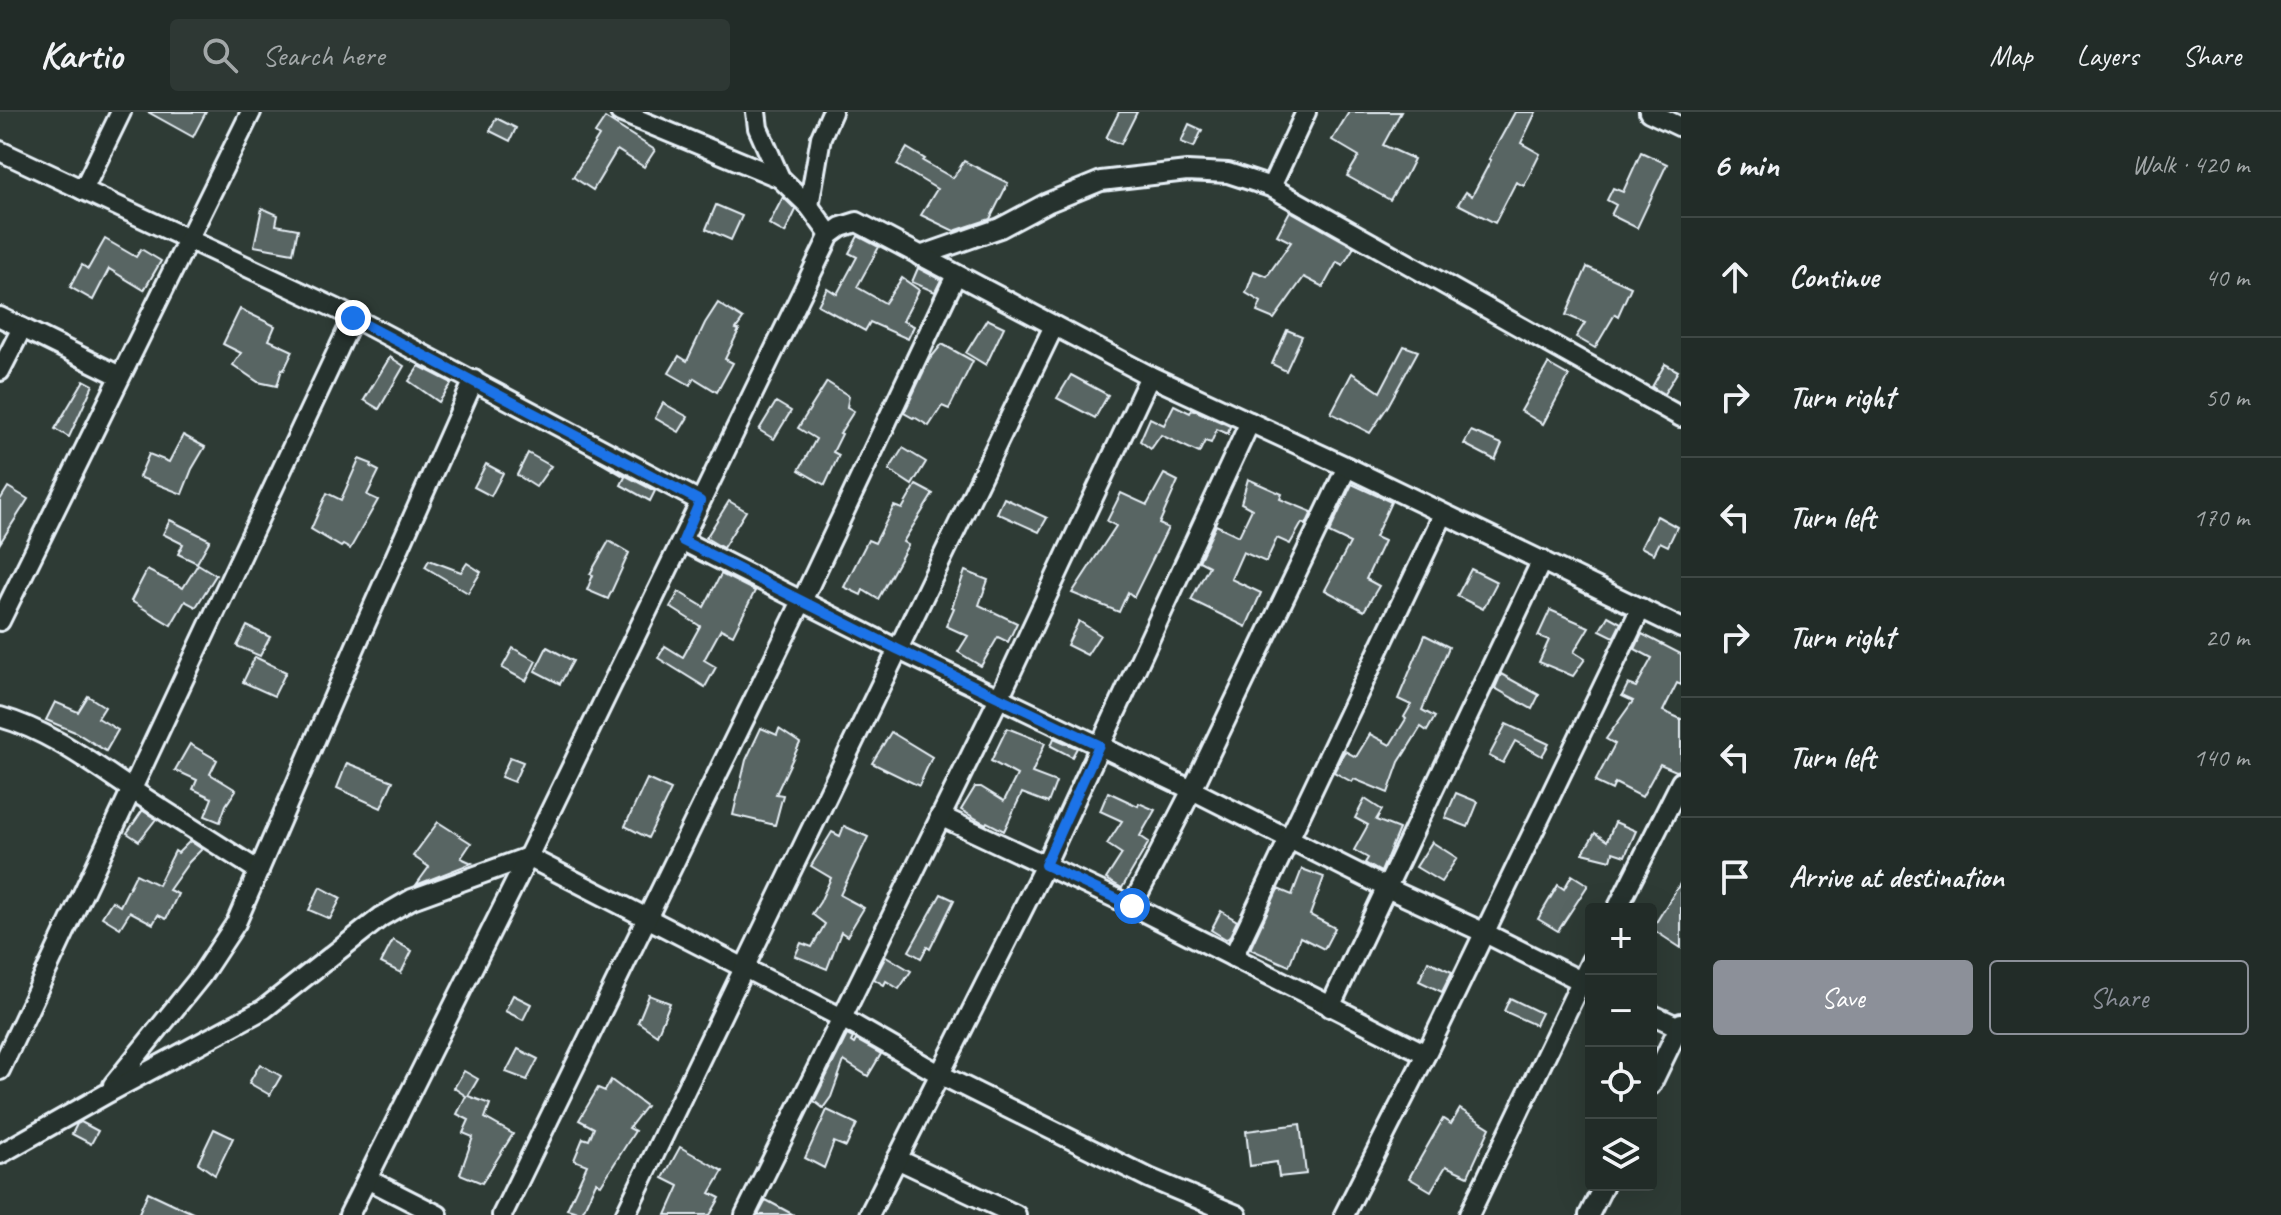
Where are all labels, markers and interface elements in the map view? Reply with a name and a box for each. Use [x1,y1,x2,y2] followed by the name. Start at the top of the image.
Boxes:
[170,19,730,91] search box
[40,32,122,79] text: Kartio
[198,33,242,77] icon: search
[262,36,384,74] text: Search here
[1990,38,2033,73] text: Map
[2077,38,2138,73] text: Layers
[2182,38,2241,73] text: Share
[1713,143,1779,186] text: 6 min
[2132,148,2249,181] text: Walk · 420 m
[1713,255,1757,299] icon: ahead
[1789,258,1879,296] text: Continue
[2205,261,2249,294] text: 40 m
[335,300,371,336] route end
[1713,375,1757,419] icon: right
[1789,378,1894,416] text: Turn right
[2205,381,2249,414] text: 50 m
[1713,495,1757,539] icon: left
[1789,498,1876,536] text: Turn left
[2193,501,2249,534] text: 170 m
[1713,615,1757,659] icon: right
[1789,618,1894,656] text: Turn right
[2205,621,2249,654] text: 20 m
[1713,735,1757,779] icon: left
[1789,738,1876,776] text: Turn left
[2193,741,2249,774] text: 140 m
[1713,855,1757,899] icon: arrive
[1789,858,2004,896] text: Arrive at destination
[1114,888,1150,924] route start
[1585,903,1657,1191] map controls
[1585,903,1657,975] button: +
[1713,960,1973,1035] button: Save
[1989,960,2249,1035] button: Share
[1585,975,1657,1047] button: −
[1585,1047,1657,1119] button: locate
[1585,1119,1657,1191] button: layers

